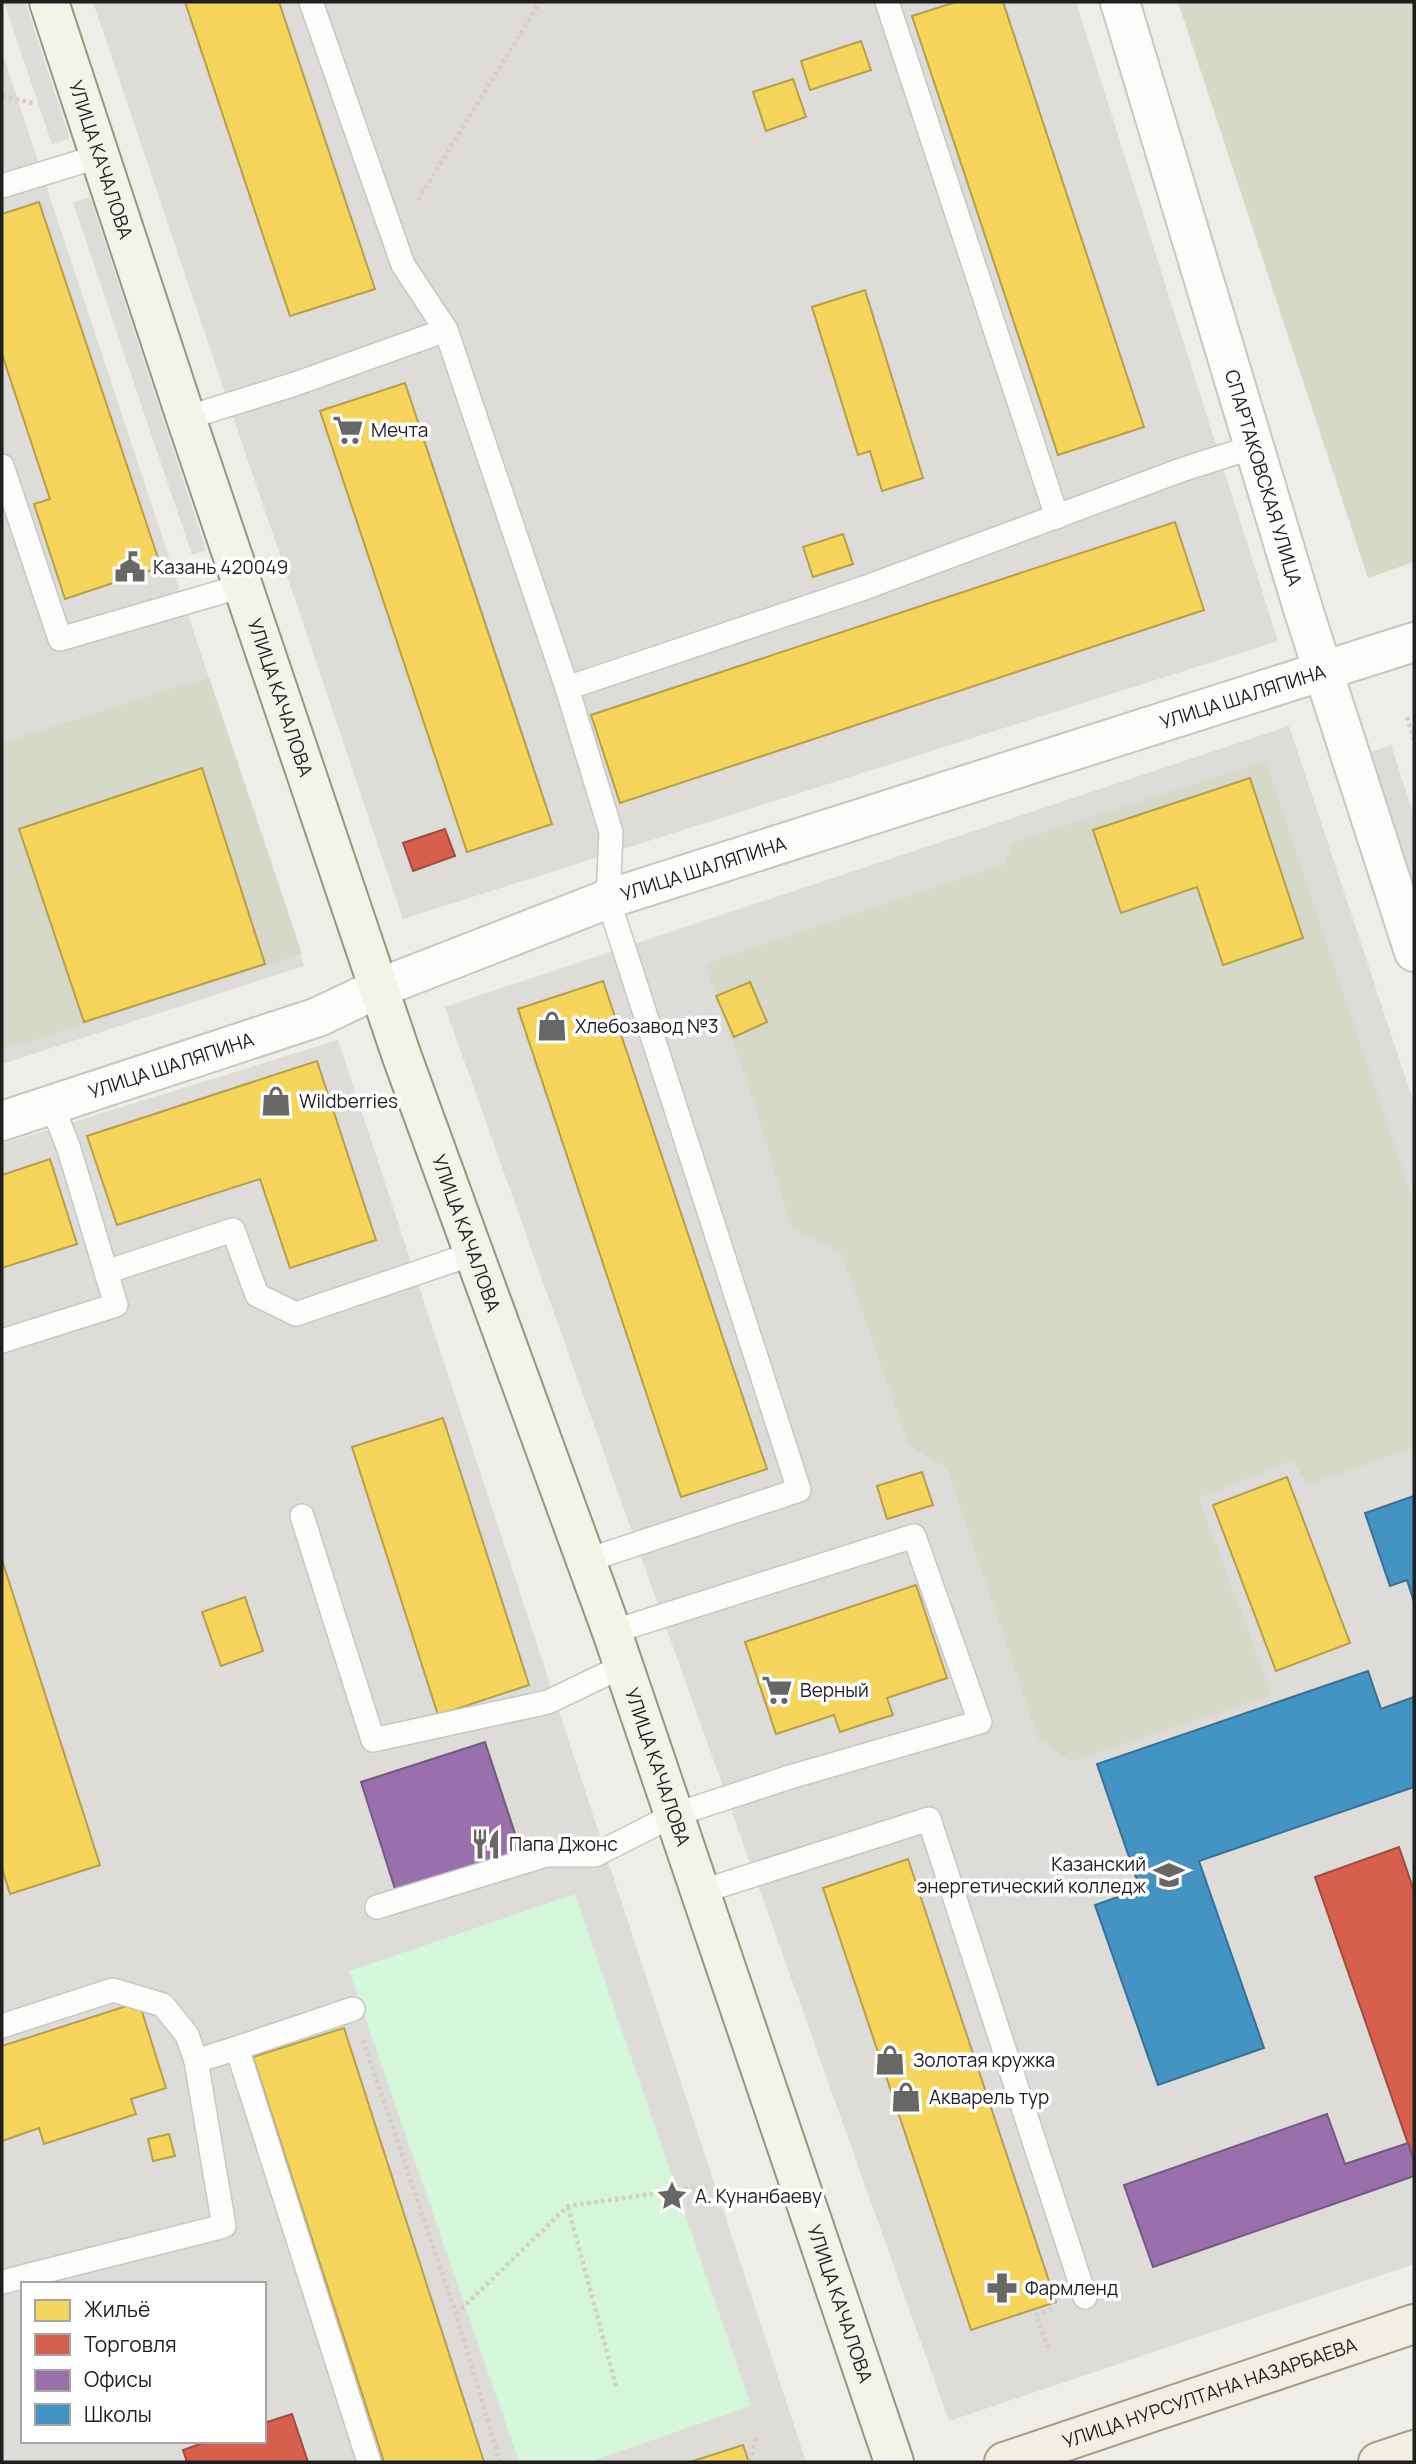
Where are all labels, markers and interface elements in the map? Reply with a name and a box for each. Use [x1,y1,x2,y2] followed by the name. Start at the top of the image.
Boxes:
[63,77,139,242] street label: УЛИЦА КАЧАЛОВА
[1219,367,1308,589] street label: СПАРТАКОВСКАЯ УЛИЦА
[331,413,365,447] supermarket icon: Мечта
[371,417,428,443] place label: Мечта
[113,550,147,584] public building icon: Казань 420049
[153,554,288,580] place label: Казань 420049
[242,615,319,780] street label: УЛИЦА КАЧАЛОВА
[1156,658,1329,735] street label: УЛИЦА ШАЛЯПИНА
[617,830,790,907] street label: УЛИЦА ШАЛЯПИНА
[535,1009,569,1043] shop icon: Хлебозавод №3
[575,1013,719,1039] place label: Хлебозавод №3
[85,1026,257,1105] street label: УЛИЦА ШАЛЯПИНА
[259,1084,293,1118] shop icon: Wildberries
[299,1088,398,1114] place label: Wildberries
[426,1151,507,1315] street label: УЛИЦА КАЧАЛОВА
[760,1673,794,1707] supermarket icon: Верный
[800,1677,869,1703] place label: Верный
[619,1684,697,1849] street label: УЛИЦА КАЧАЛОВА
[469,1827,503,1861] restaurant icon: Папа Джонс
[509,1831,618,1857] place label: Папа Джонс
[917,1851,1147,1899] place label: Казанский энергетический колледж
[1152,1858,1186,1892] school or university icon: Казанский энергетический колледж
[873,2043,907,2077] shop icon: Золотая кружка
[913,2047,1055,2073] place label: Золотая кружка
[889,2080,923,2114] shop icon: Акварель тур
[929,2084,1049,2110] place label: Акварель тур
[655,2179,689,2213] place icon: А. Кунанбаеву
[695,2183,822,2209] place label: А. Кунанбаеву
[801,2221,879,2386] street label: УЛИЦА КАЧАЛОВА
[985,2271,1019,2305] pharmacy icon: Фармленд
[1025,2275,1118,2301] place label: Фармленд
[21,2282,266,2443] legend
[84,2295,150,2323] text: Жильё
[84,2330,177,2358] text: Торговля
[1059,2331,1360,2454] street label: УЛИЦА НУРСУЛТАНА НАЗАРБАЕВА
[84,2365,152,2393] text: Офисы
[84,2400,152,2428] text: Школы

